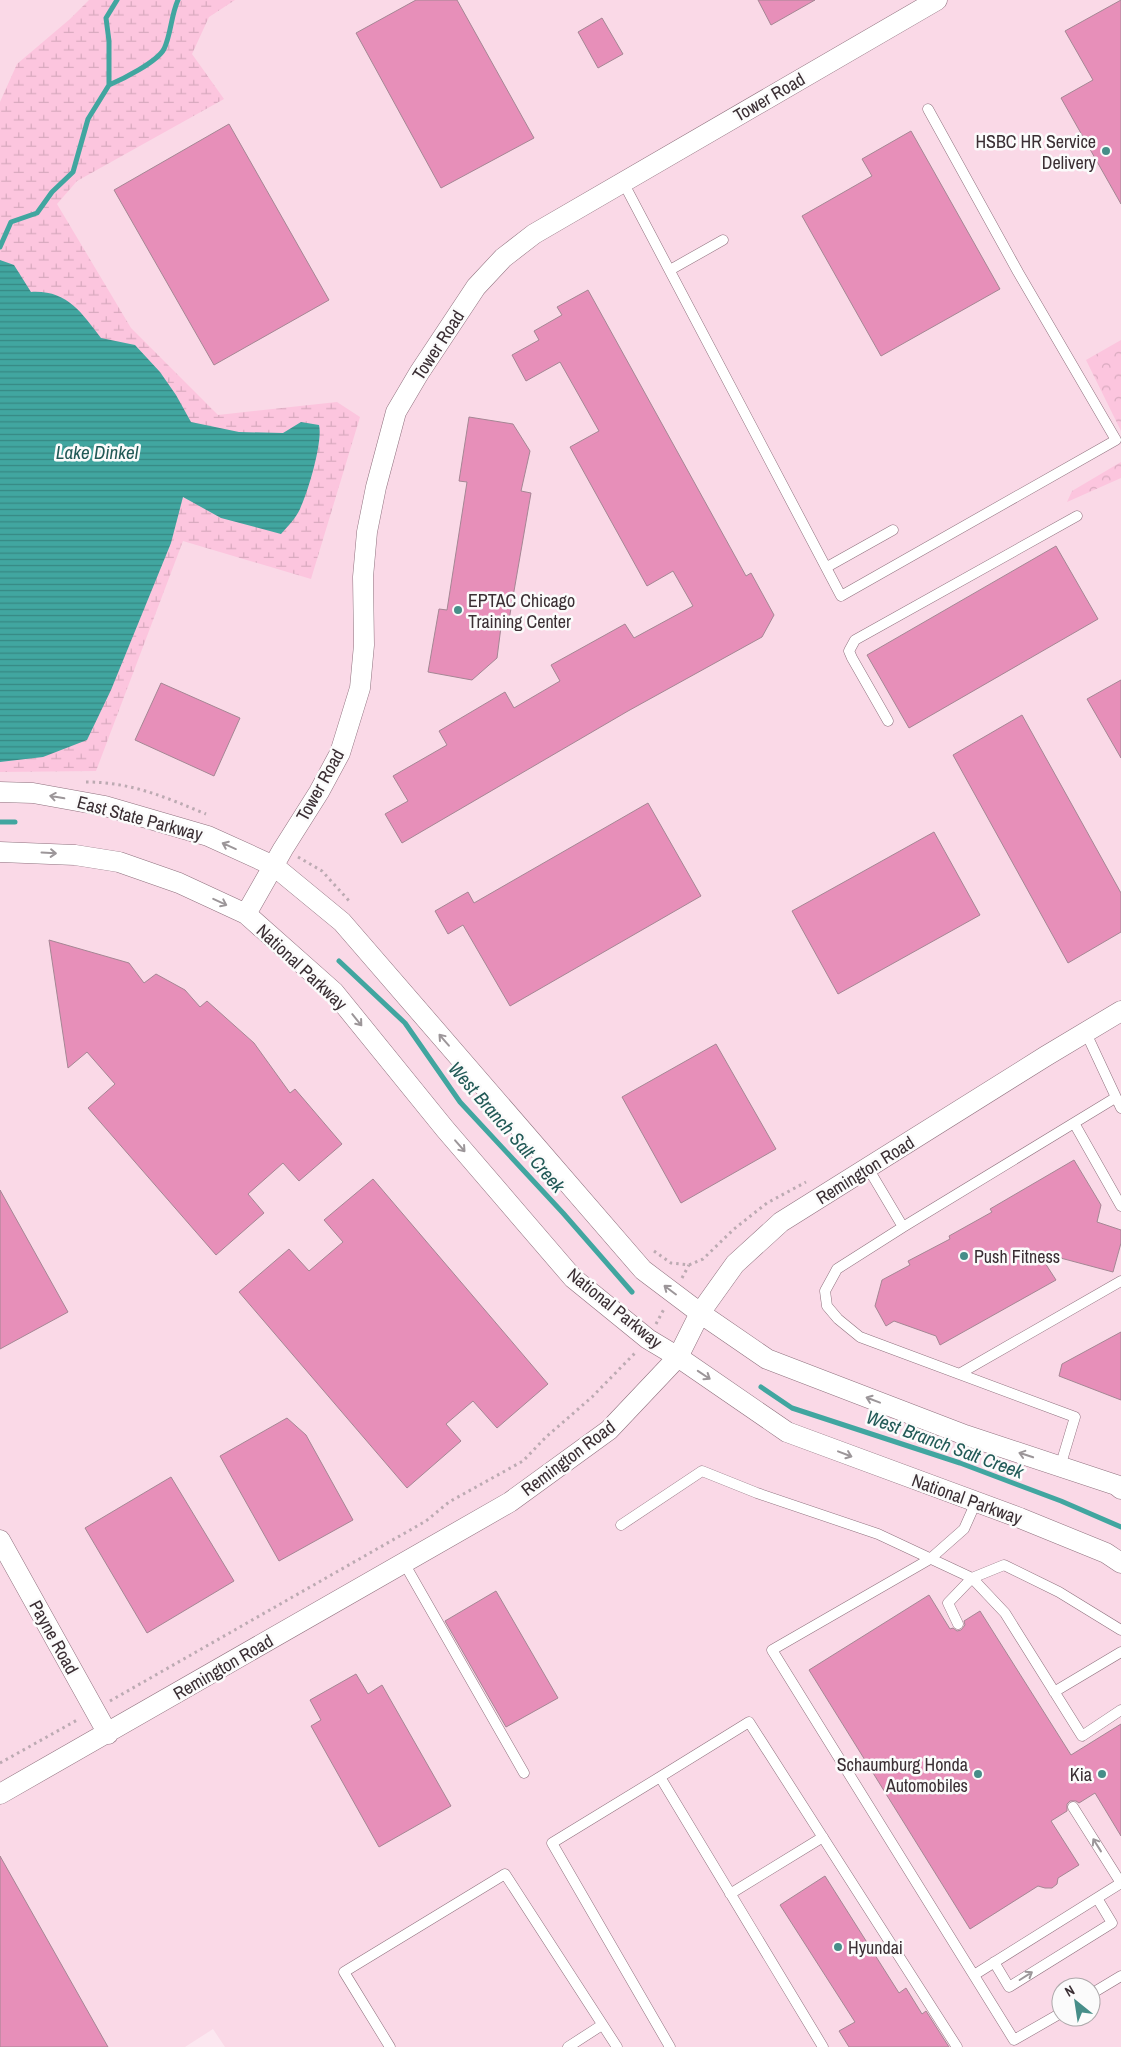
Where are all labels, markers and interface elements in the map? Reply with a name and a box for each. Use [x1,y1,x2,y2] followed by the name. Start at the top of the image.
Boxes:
[729,66,809,128] street label: Tower Road
[975,129,1097,175] place label: HSBC HR Service Delivery
[1100,145,1112,157] marker: HSBC HR Service Delivery
[406,305,470,385] street label: Tower Road
[56,439,139,465] water label: Lake Dinkel
[468,588,575,634] place label: EPTAC Chicago Training Center
[452,604,464,616] marker: EPTAC Chicago Training Center
[290,745,350,825] street label: Tower Road
[75,789,206,847] street label: East State Parkway
[49,791,65,801] one-way arrow
[222,840,237,850] one-way arrow
[40,849,56,858] one-way arrow
[212,898,227,907] one-way arrow
[251,918,353,1016] street label: National Parkway
[351,1013,362,1026] one-way arrow
[439,1034,450,1047] one-way arrow
[443,1056,572,1199] water label: West Branch Salt Creek
[811,1130,919,1210] street label: Remington Road
[454,1139,466,1152] one-way arrow
[974,1244,1060,1269] place label: Push Fitness
[958,1250,970,1262] marker: Push Fitness
[562,1262,668,1354] street label: National Parkway
[664,1285,677,1296] one-way arrow
[697,1370,711,1380] one-way arrow
[866,1394,881,1404] one-way arrow
[863,1403,1029,1485] water label: West Branch Salt Creek
[516,1414,620,1502] street label: Remington Road
[837,1450,852,1459] one-way arrow
[1018,1450,1034,1459] one-way arrow
[908,1467,1026,1531] street label: National Parkway
[23,1595,85,1679] street label: Payne Road
[168,1628,278,1706] street label: Remington Road
[837,1752,968,1798] place label: Schaumburg Honda Automobiles
[1070,1762,1092,1787] place label: Kia
[972,1768,984,1780] marker: Schaumburg Honda Automobiles
[1096,1768,1108,1780] marker: Kia
[1092,1838,1102,1852] one-way arrow
[848,1935,903,1960] place label: Hyundai
[832,1941,844,1953] marker: Hyundai
[1019,1971,1033,1981] one-way arrow
[1051,1977,1101,2027] north arrow
[1061,1981,1078,2001] text: N

